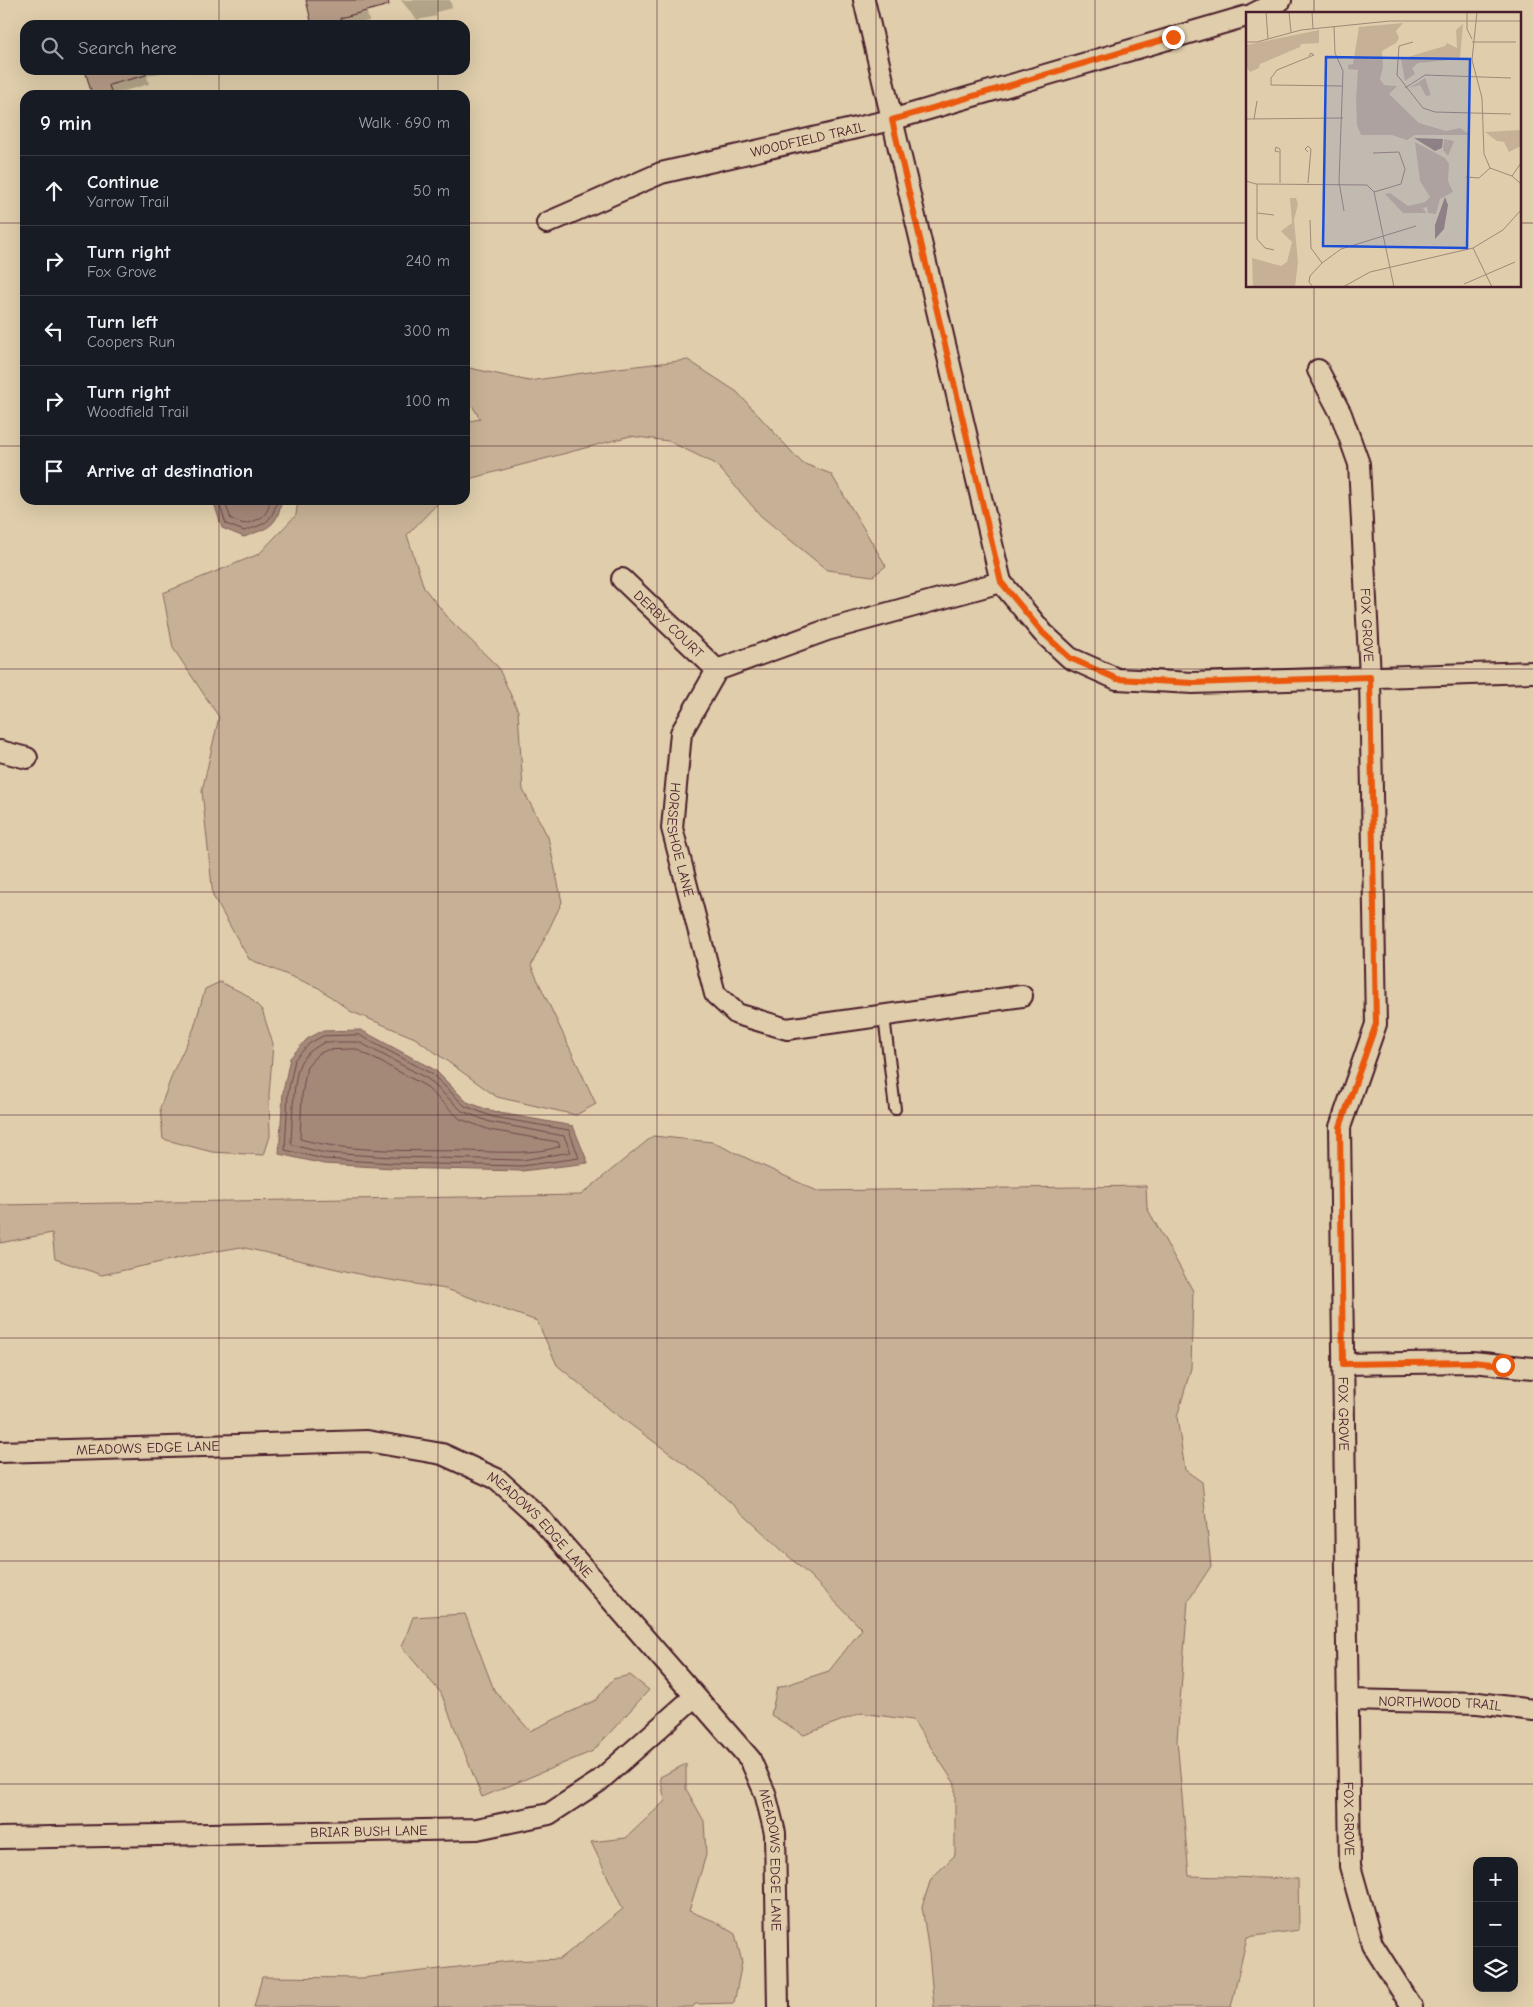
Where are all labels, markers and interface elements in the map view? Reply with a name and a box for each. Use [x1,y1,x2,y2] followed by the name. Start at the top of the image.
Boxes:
[1246,12,1520,288] inset map
[20,20,470,75] search box
[1162,26,1185,49] route end
[38,34,66,62] icon: search
[78,37,177,59] text: Search here
[40,111,92,135] text: 9 min
[359,114,450,132] text: Walk · 690 m
[749,118,867,161] street label: WOODFIELD TRAIL
[87,171,159,193] text: Continue
[40,177,68,205] icon: ahead
[413,182,450,200] text: 50 m
[87,193,169,211] text: Yarrow Trail
[87,241,171,263] text: Turn right
[40,247,68,275] icon: right
[406,252,450,270] text: 240 m
[87,263,157,281] text: Fox Grove
[87,311,158,333] text: Turn left
[40,317,68,345] icon: left
[404,322,450,340] text: 300 m
[87,333,175,351] text: Coopers Run
[87,381,171,403] text: Turn right
[40,387,68,415] icon: right
[406,392,450,410] text: 100 m
[87,403,189,421] text: Woodfield Trail
[40,457,68,485] icon: arrive
[87,460,253,482] text: Arrive at destination
[630,587,708,662] street label: DERBY COURT
[1357,588,1378,662] street label: FOX GROVE
[663,782,698,899] street label: HORSESHOE LANE
[1492,1354,1515,1377] route start
[1335,1377,1353,1451] street label: FOX GROVE
[76,1437,220,1458] street label: MEADOWS EDGE LANE
[485,1467,596,1581] street label: MEADOWS EDGE LANE
[1378,1692,1503,1714] street label: NORTHWOOD TRAIL
[1340,1782,1358,1856] street label: FOX GROVE
[756,1787,785,1931] street label: MEADOWS EDGE LANE
[310,1821,428,1841] street label: BRIAR BUSH LANE
[1473,1857,1518,1992] map controls
[1473,1857,1518,1902] button: +
[1473,1902,1518,1947] button: −
[1473,1947,1518,1992] button: layers

